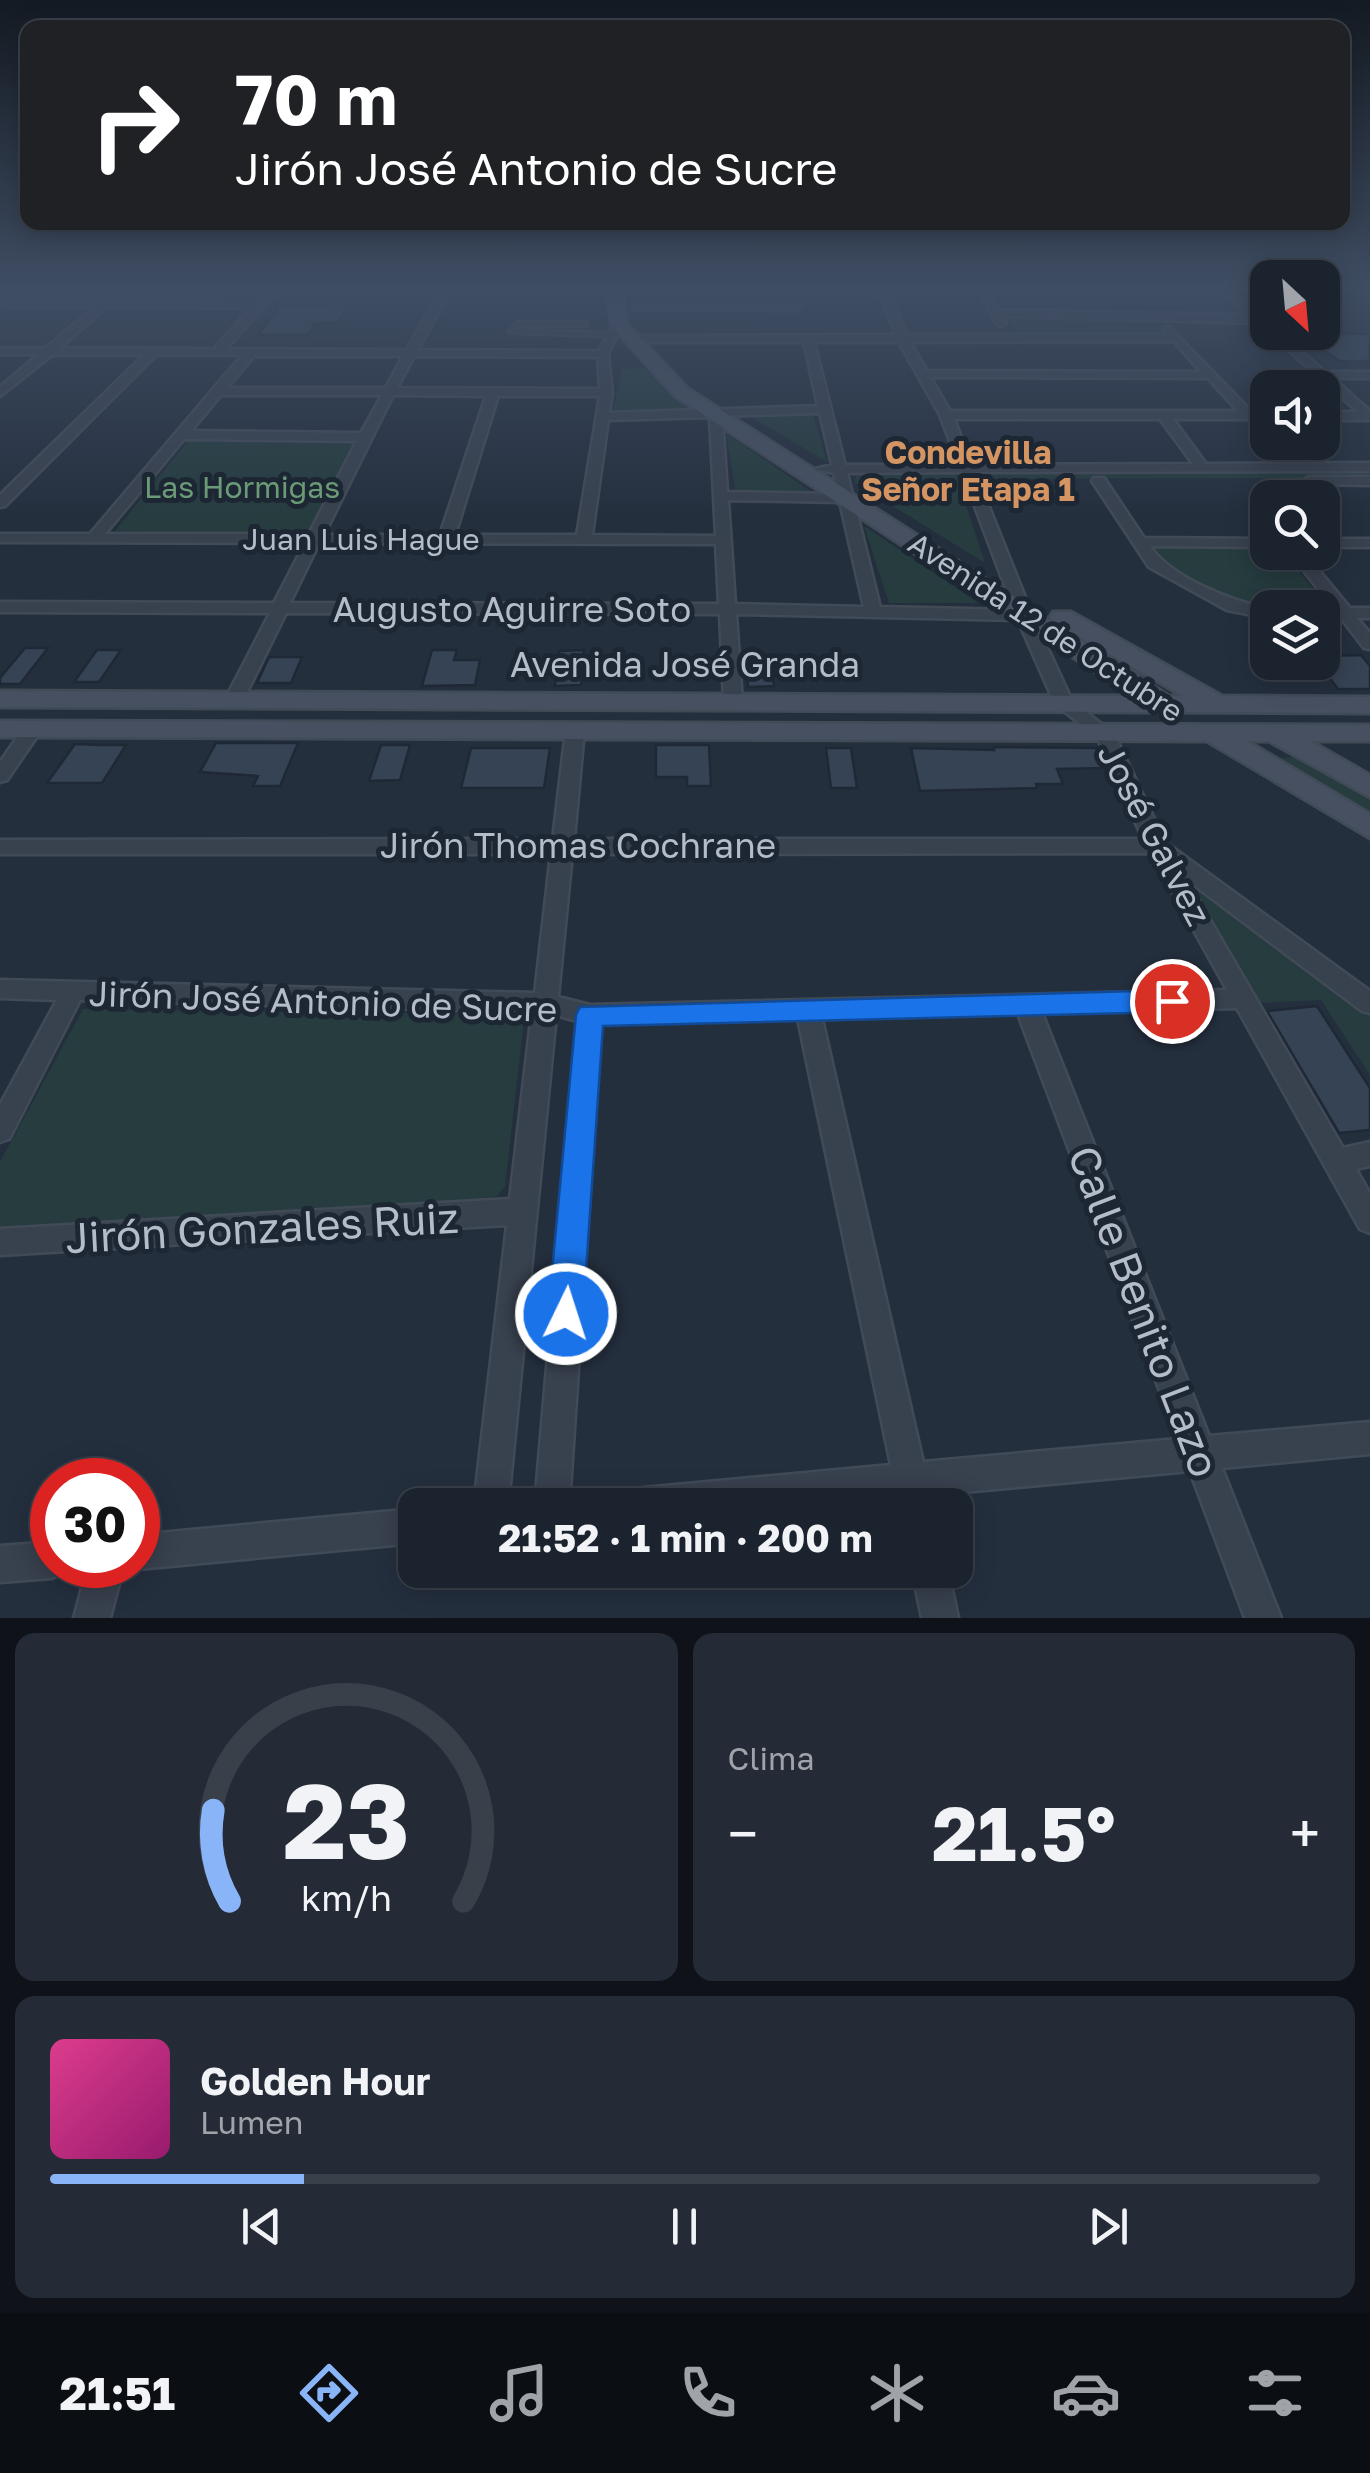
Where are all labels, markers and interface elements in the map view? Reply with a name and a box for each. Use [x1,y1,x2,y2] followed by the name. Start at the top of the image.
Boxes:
[235,56,397,140] text: 70 m
[70,60,200,190] icon: right
[235,141,837,195] text: Jirón José Antonio de Sucre
[1250,260,1340,350] north arrow
[1250,260,1340,680] map controls
[1250,370,1340,460] button: sound
[861,433,1075,508] district label: Condevilla Señor Etapa 1
[144,469,340,505] park label: Las Hormigas
[1250,480,1340,570] button: search
[242,521,480,557] street label: Juan Luis Hague
[902,525,1190,729] street label: Avenida 12 de Octubre
[333,588,691,630] street label: Augusto Aguirre Soto
[1250,590,1340,680] button: layers
[510,643,860,685] street label: Avenida José Granda
[1090,736,1220,932] street label: José Galvez
[380,824,776,866] street label: Jirón Thomas Cochrane
[1130,959,1215,1044] pin
[88,972,558,1030] street label: Jirón José Antonio de Sucre
[1145,974,1200,1029] icon: arrive
[1059,1138,1231,1484] street label: Calle Benito Lazo
[64,1192,460,1262] street label: Jirón Gonzales Ruiz
[514,1262,618,1366] position arrow
[30,1458,160,1588] speed limit sign: 30
[498,1515,873,1560] text: 21:52 · 1 min · 200 m
[728,1739,814,1777] text: Clima
[283,1757,410,1882] text: 23
[932,1787,1115,1878] text: 21.5°
[728,1800,758,1866] text: −
[1290,1800,1320,1866] text: +
[301,1876,392,1919] text: km/h
[200,2058,431,2103] text: Golden Hour
[200,2103,304,2141] text: Lumen
[234,2199,289,2254] icon: previous
[657,2199,712,2254] icon: pause
[1081,2199,1136,2254] icon: next
[294,2358,364,2428] icon: directions
[484,2358,554,2428] icon: music
[673,2358,743,2428] icon: phone
[862,2358,932,2428] icon: climate
[1051,2358,1121,2428] icon: car
[1240,2358,1310,2428] icon: filters
[60,2366,175,2420] text: 21:51

